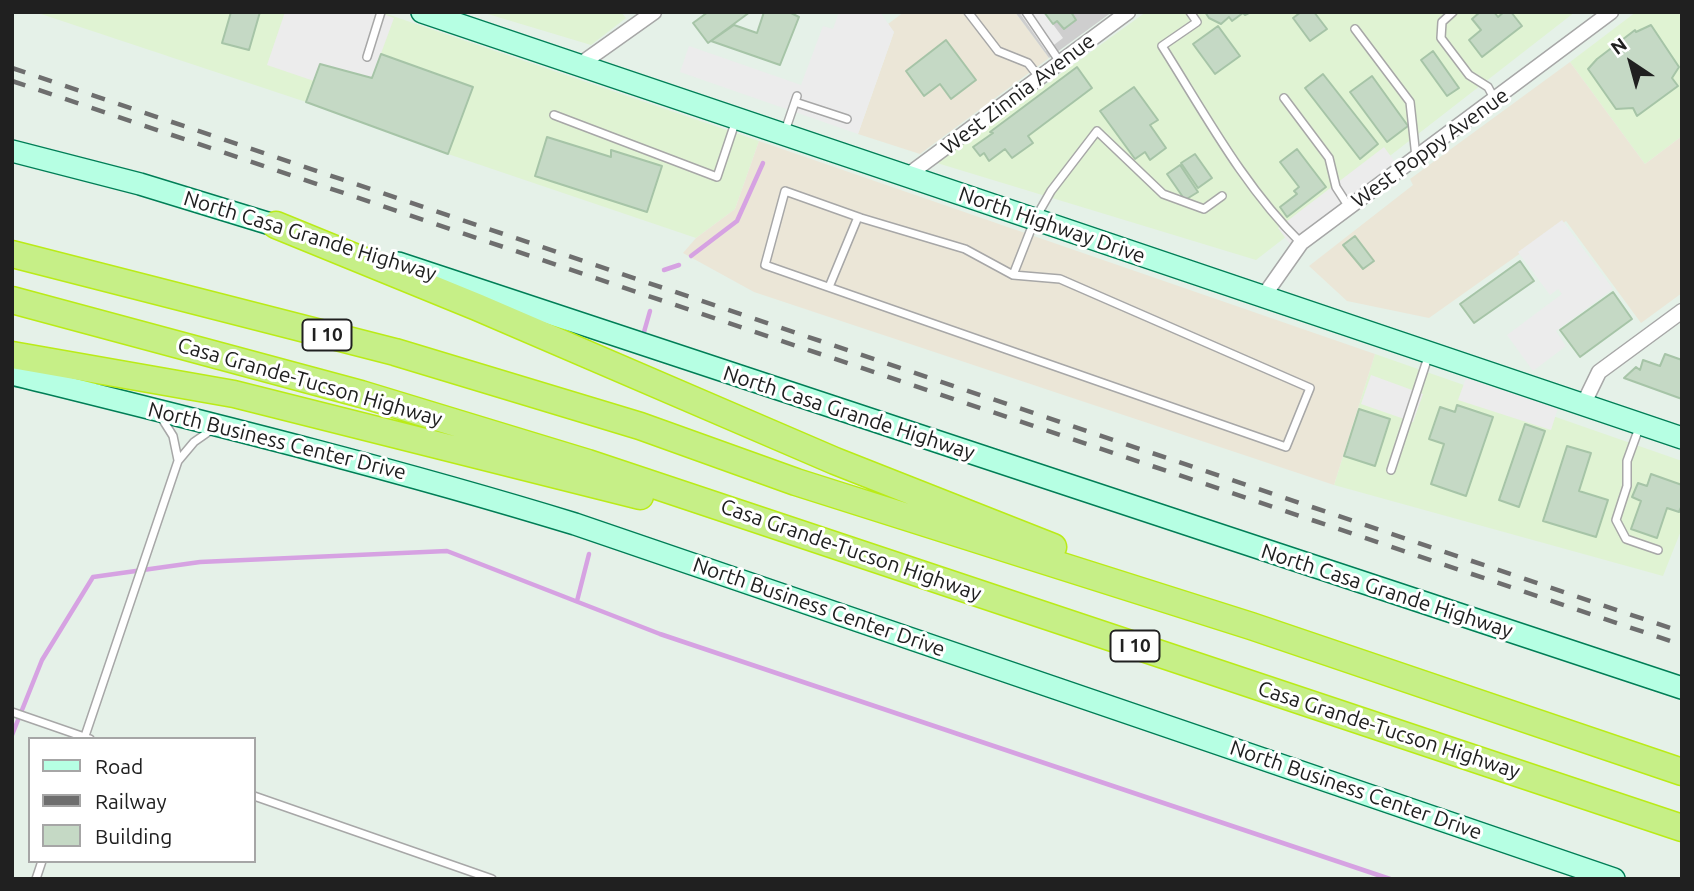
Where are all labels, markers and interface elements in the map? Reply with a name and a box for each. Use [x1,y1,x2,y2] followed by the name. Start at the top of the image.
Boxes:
[936,28,1100,160] street label: West Zinnia Avenue
[1596,28,1666,98] north arrow
[1606,33,1631,59] text: N
[1347,83,1513,213] street label: West Poppy Avenue
[955,181,1149,269] street label: North Highway Drive
[181,186,439,286] street label: North Casa Grande Highway
[302,320,352,350] road number: I 10
[175,332,445,432] street label: Casa Grande-Tucson Highway
[720,360,978,466] street label: North Casa Grande Highway
[145,397,409,485] street label: North Business Center Drive
[717,493,985,607] street label: Casa Grande-Tucson Highway
[1258,538,1516,644] street label: North Casa Grande Highway
[690,552,948,662] street label: North Business Center Drive
[1110,631,1160,662] road number: I 10
[1255,676,1523,784] street label: Casa Grande-Tucson Highway
[1227,735,1485,845] street label: North Business Center Drive
[28,737,256,863] legend
[95,754,143,778] text: Road
[95,789,167,813] text: Railway
[95,824,172,848] text: Building

